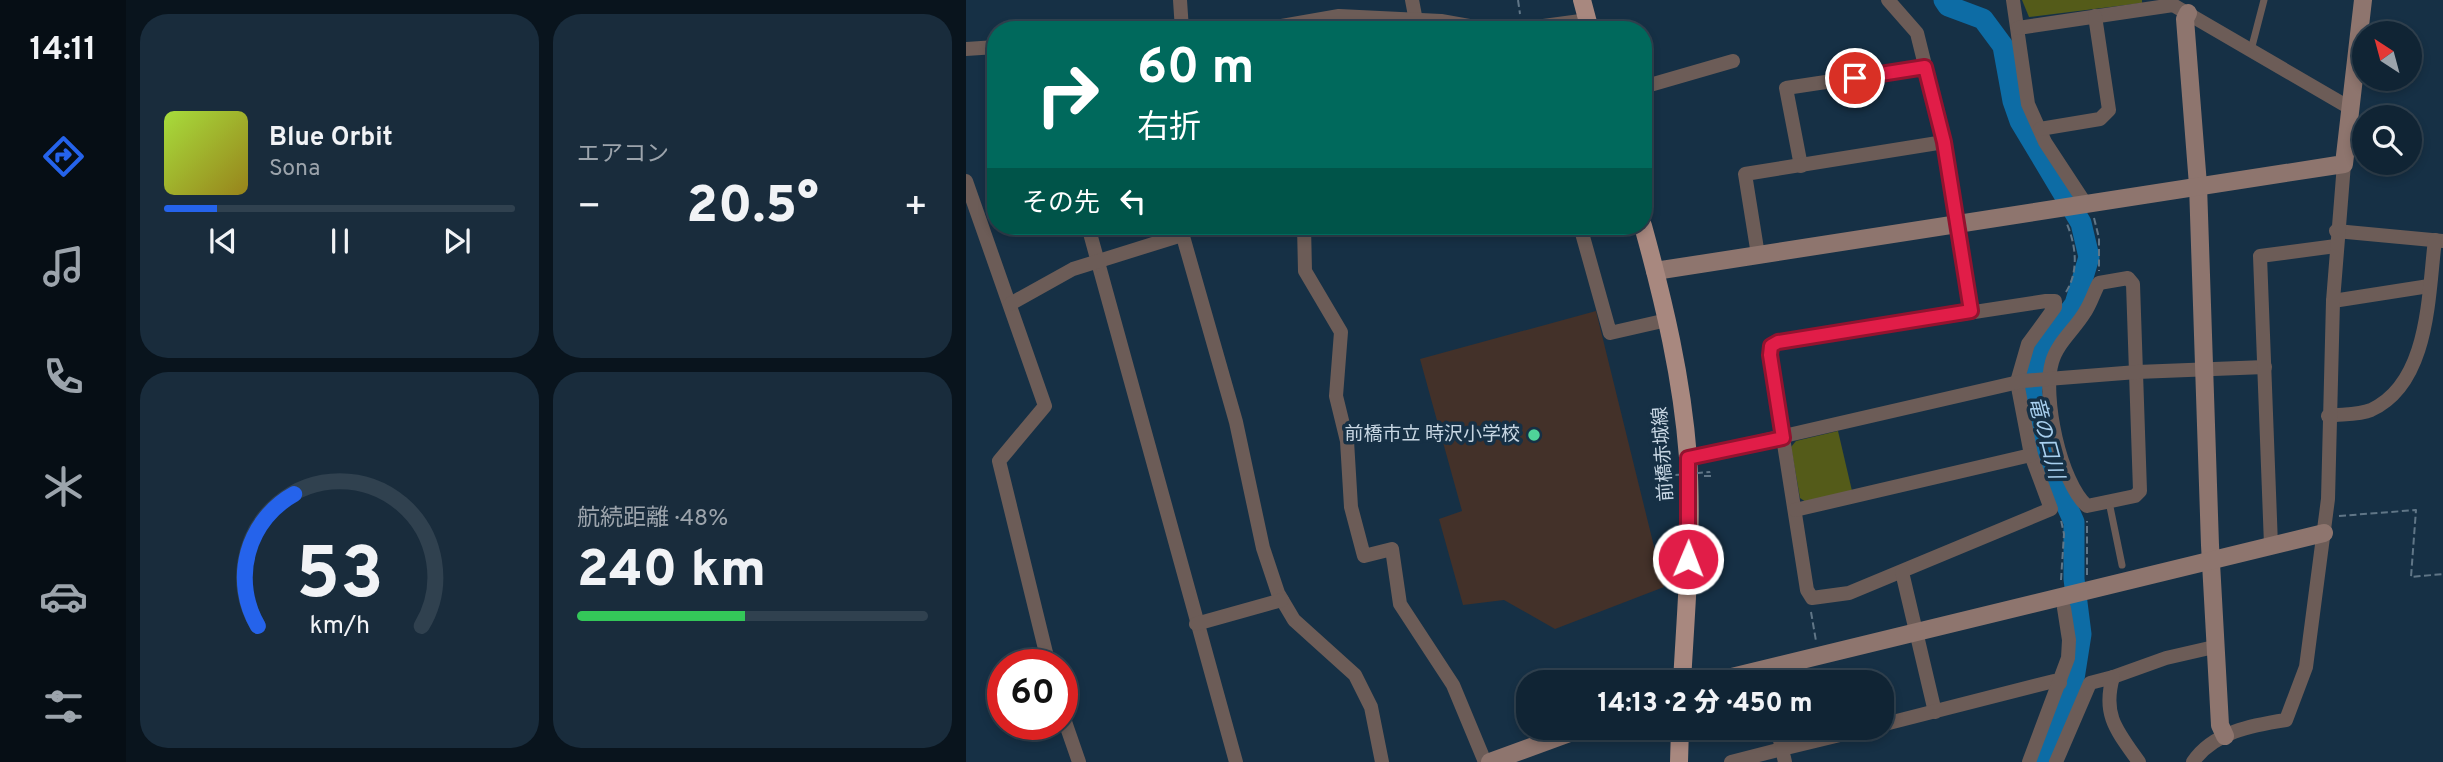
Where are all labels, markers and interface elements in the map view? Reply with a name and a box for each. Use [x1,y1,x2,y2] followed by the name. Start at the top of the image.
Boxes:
[2352,21,2422,91] north arrow
[2352,21,2422,175] map controls
[30,31,96,71] text: 14:11
[1137,39,1255,101] text: 60 m
[1825,48,1885,108] pin
[1022,49,1113,140] icon: right
[1836,59,1874,97] icon: arrive
[2352,105,2422,175] button: search
[1137,109,1201,149] text: 右折
[269,122,393,155] text: Blue Orbit
[39,132,88,181] icon: directions
[577,141,669,170] text: エアコン
[269,155,320,184] text: Sona
[686,175,819,241] text: 20.5°
[1114,182,1152,220] icon: left
[577,184,602,233] text: −
[903,184,928,233] text: +
[1022,188,1100,221] text: その先
[204,222,242,260] icon: previous
[321,222,359,260] icon: pause
[438,222,476,260] icon: next
[39,242,88,291] icon: music
[39,352,88,401] icon: phone
[2021,394,2069,484] water label: 竜の口川
[1649,406,1679,502] street label: 前橋赤城線
[1345,423,1520,447] place label: 前橋市立 時沢小学校
[1526,427,1542,443] marker: 前橋市立 時沢小学校
[39,462,88,511] icon: climate
[577,505,728,534] text: 航続距離 · 48%
[1651,522,1725,596] position arrow
[295,532,384,624] text: 53
[577,539,766,605] text: 240 km
[39,572,88,621] icon: car
[309,611,370,643] text: km/h
[987,649,1078,740] speed limit sign: 60
[39,682,88,731] icon: filters
[1598,688,1813,721] text: 14:13 · 2 分 · 450 m

